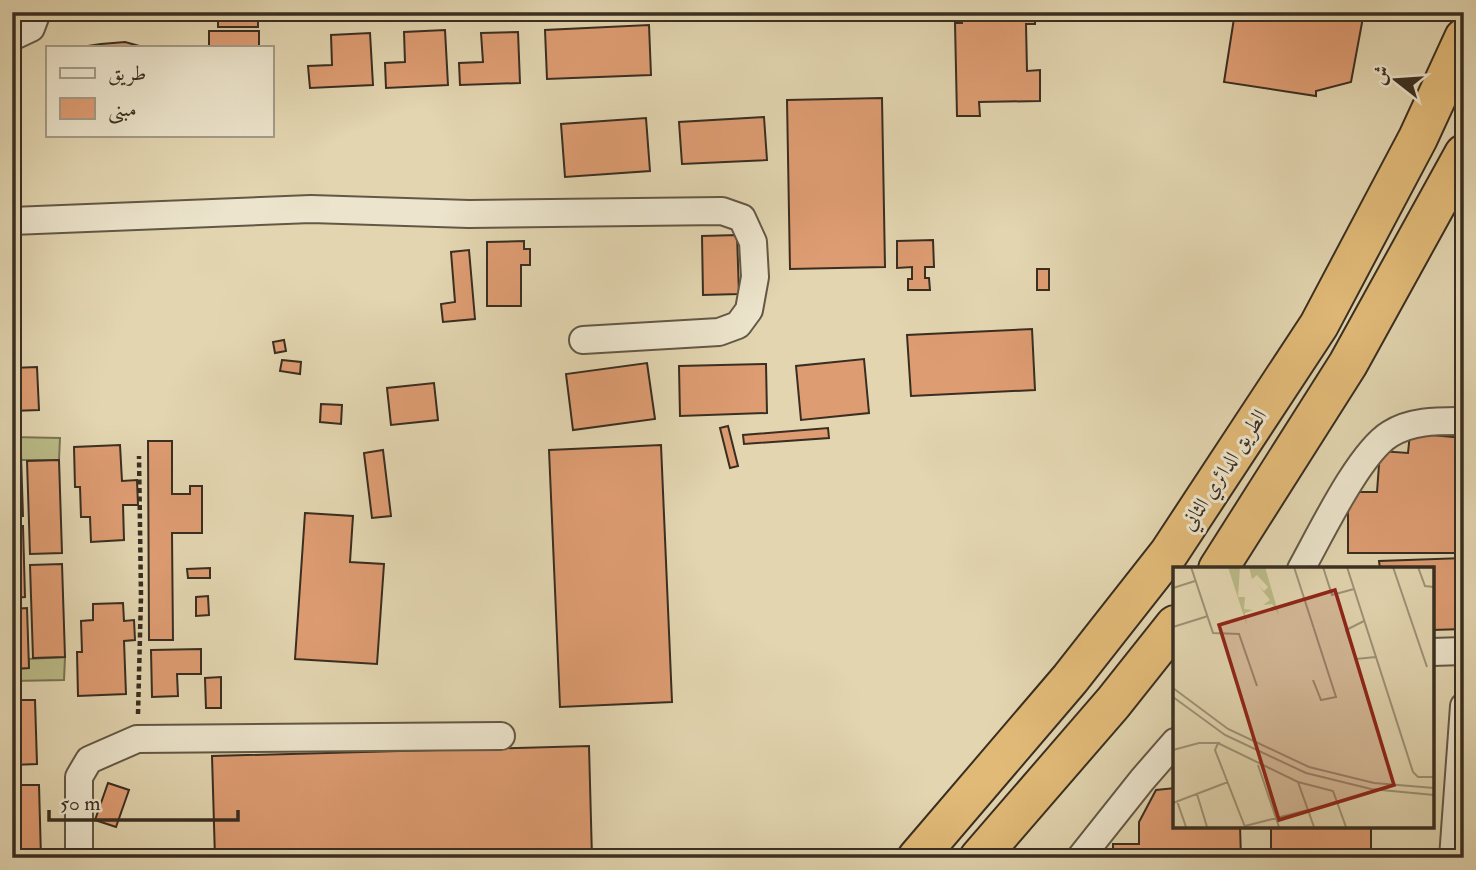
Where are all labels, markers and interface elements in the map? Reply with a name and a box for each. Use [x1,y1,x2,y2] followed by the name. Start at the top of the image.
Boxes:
[46,46,273,136] legend
[1360,46,1430,116] north arrow
[108,60,146,87] text: طريق
[1366,63,1395,88] text: ش
[108,96,137,124] text: مبنى
[1175,404,1276,537] street label: الطريق الدائري الثاني
[1173,567,1434,828] inset map
[49,779,238,823] scale bar
[60,790,101,817] text: 50 m

